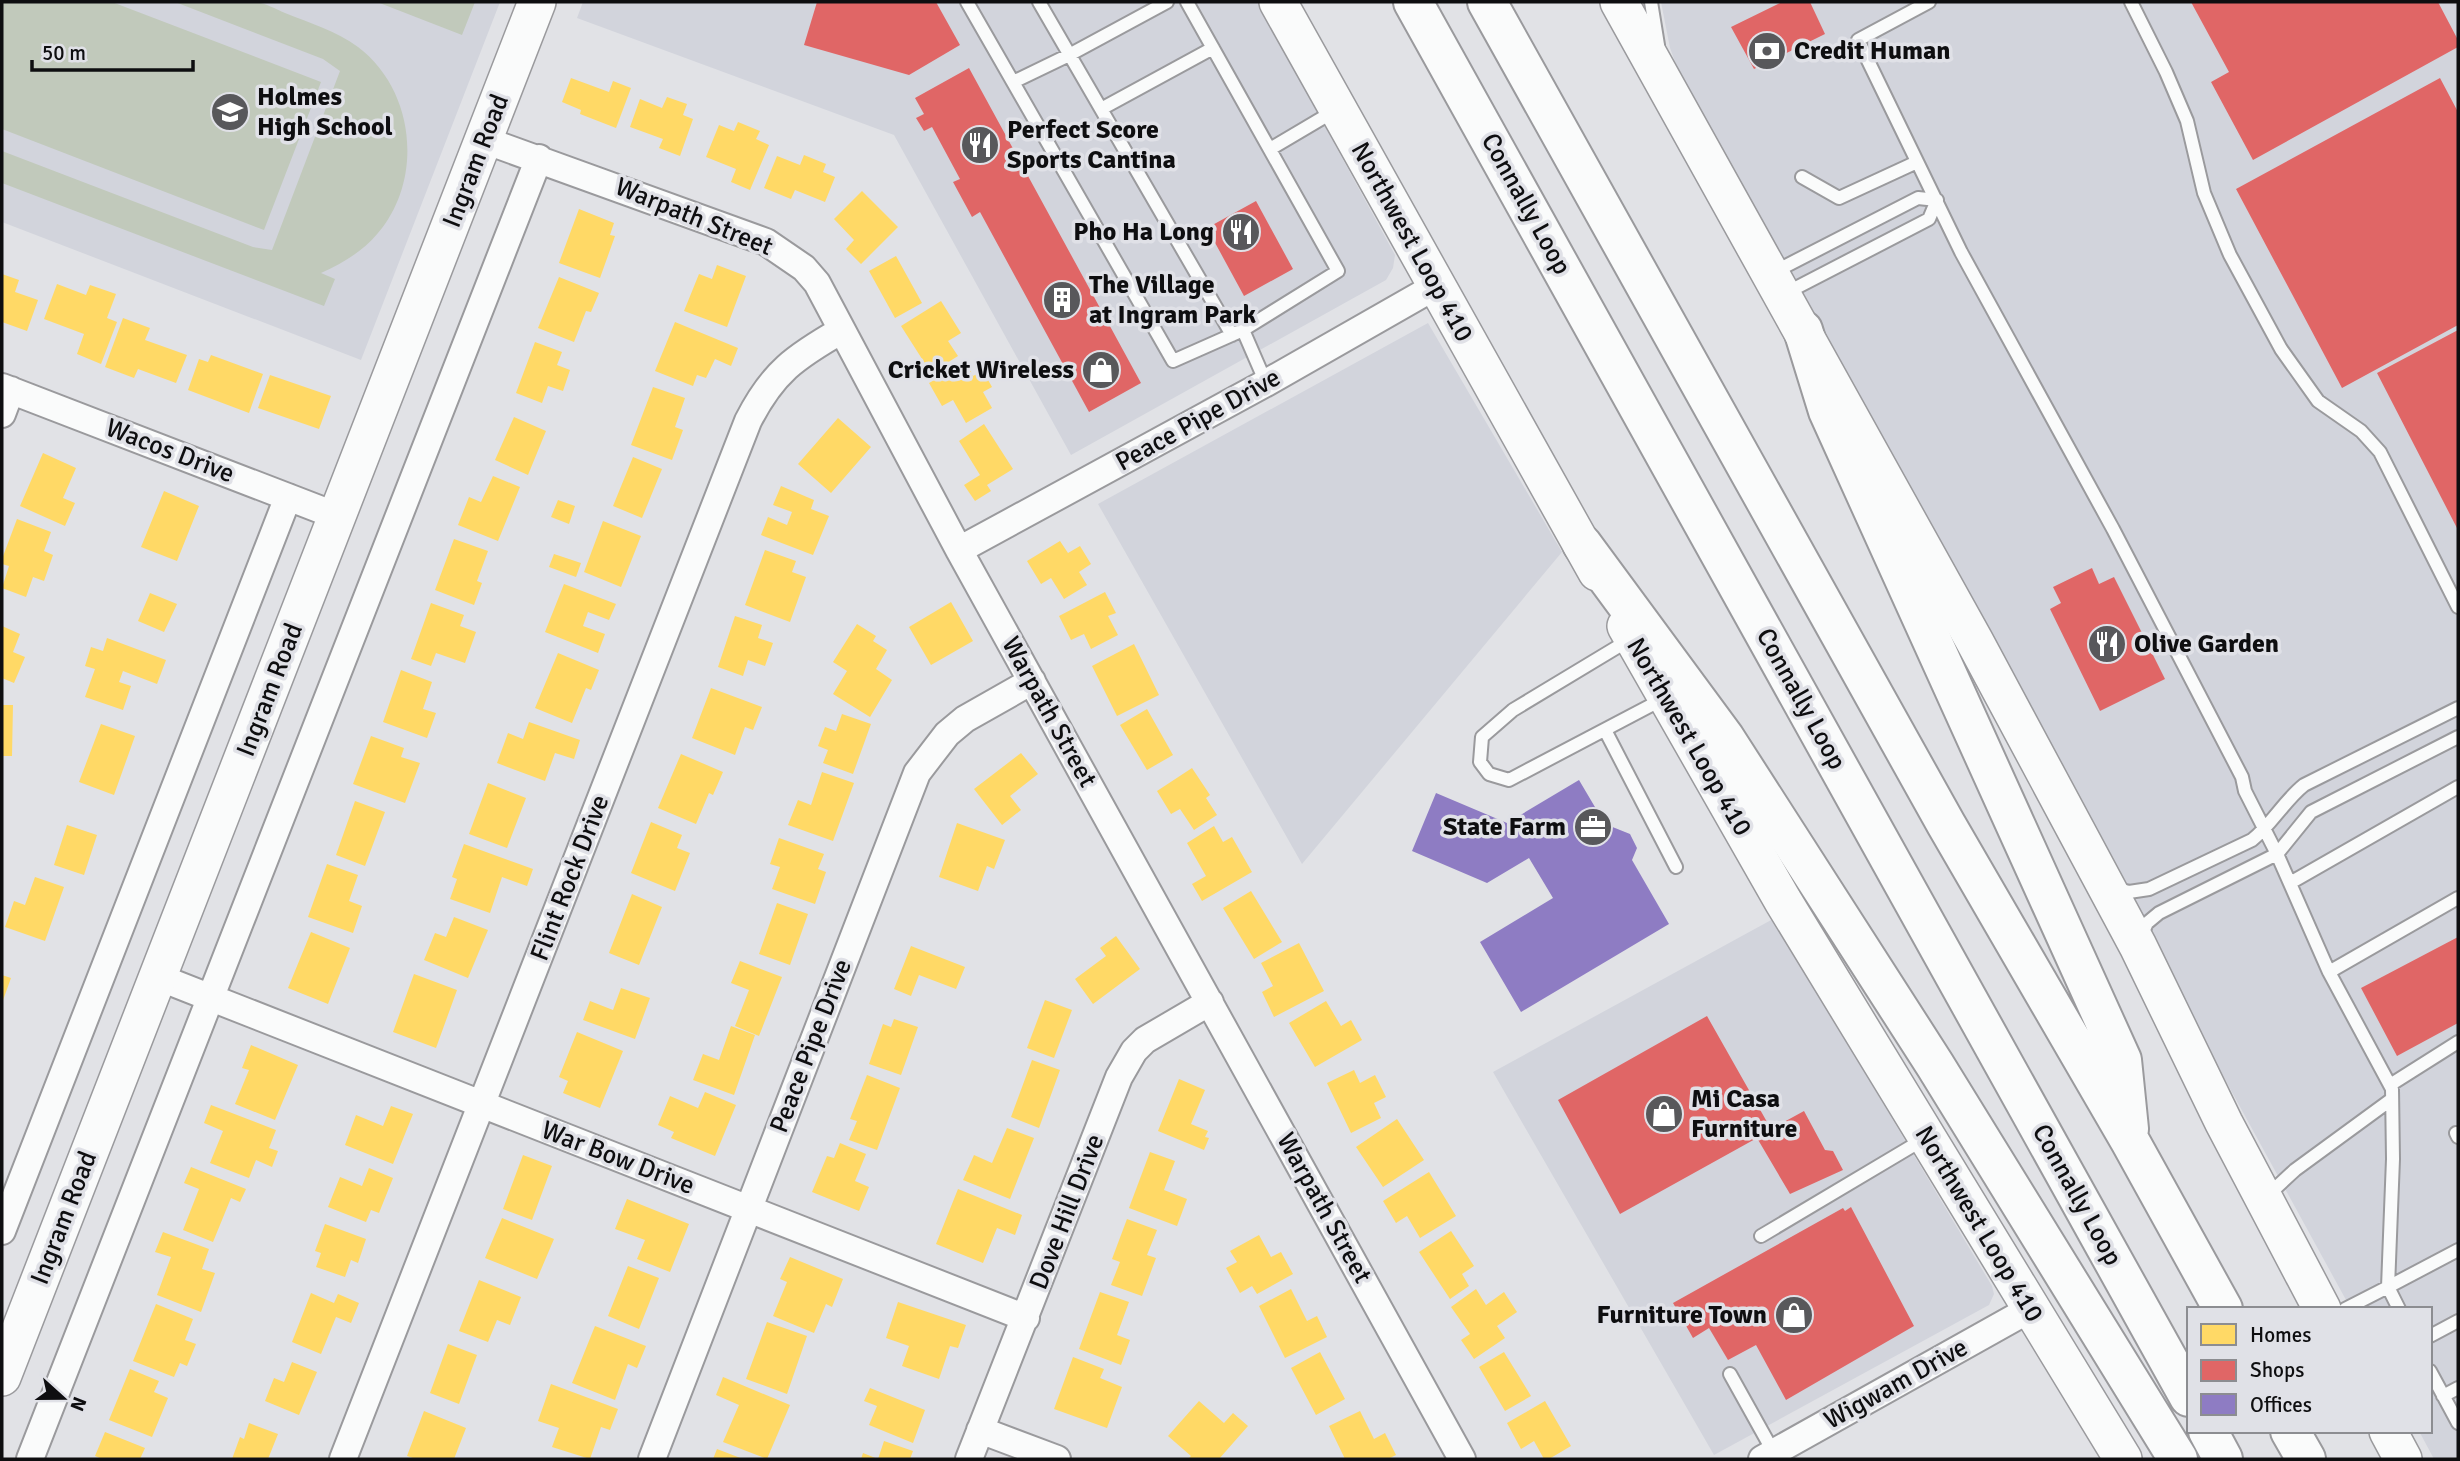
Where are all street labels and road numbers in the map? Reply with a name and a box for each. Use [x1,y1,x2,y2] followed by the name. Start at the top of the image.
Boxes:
[436,90,516,232] street label: Ingram Road
[1474,128,1578,280] street label: Connally Loop
[1344,137,1480,347] street label: Northwest Loop 410
[610,171,778,263] street label: Warpath Street
[1110,362,1286,478] street label: Peace Pipe Drive
[101,412,239,490] street label: Wacos Drive
[230,619,310,761] street label: Ingram Road
[1749,623,1853,775] street label: Connally Loop
[994,631,1104,793] street label: Warpath Street
[1619,632,1759,842] street label: Northwest Loop 410
[524,791,616,965] street label: Flint Rock Drive
[763,955,859,1137] street label: Peace Pipe Drive
[537,1114,699,1202] street label: War Bow Drive
[2025,1119,2129,1271] street label: Connally Loop
[1908,1120,2050,1328] street label: Northwest Loop 410
[1269,1127,1379,1289] street label: Warpath Street
[1023,1130,1111,1294] street label: Dove Hill Drive
[24,1147,104,1289] street label: Ingram Road
[1819,1331,1973,1437] street label: Wigwam Drive

